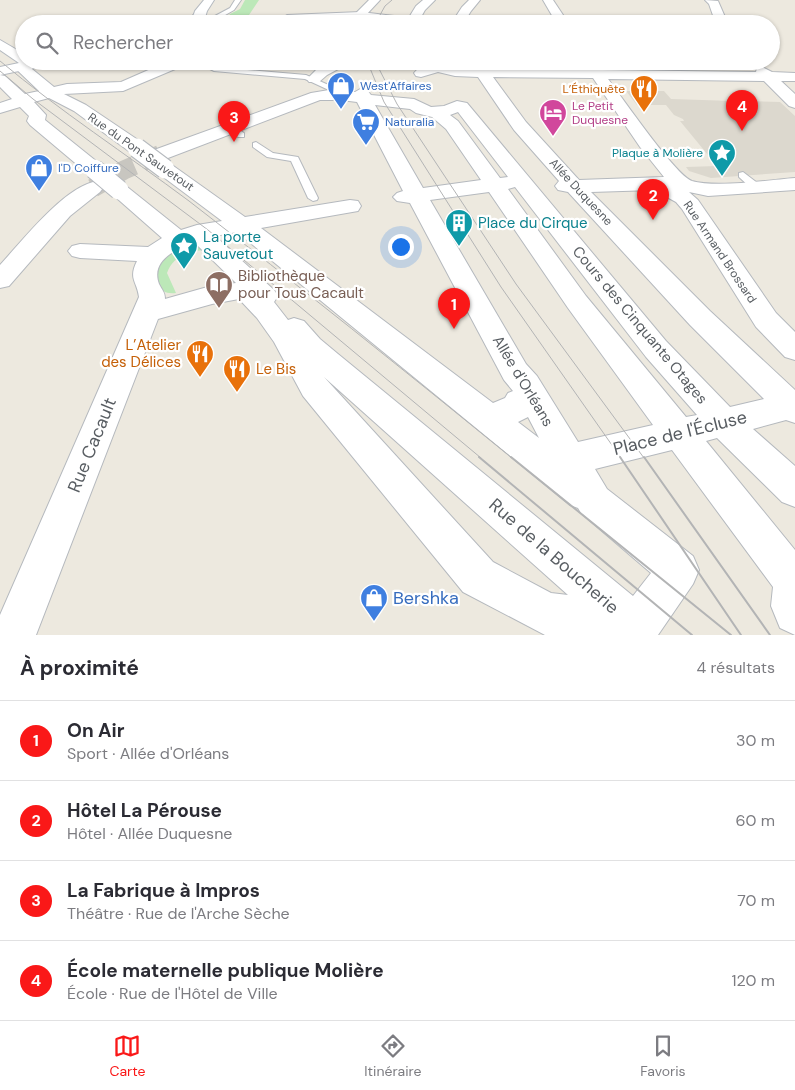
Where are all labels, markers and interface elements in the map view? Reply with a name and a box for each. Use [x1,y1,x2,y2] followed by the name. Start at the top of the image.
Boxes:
[15,15,780,70] search box
[33,29,61,57] icon: search
[73,30,173,55] text: Rechercher
[326,71,356,110] shop icon: West'Affaires
[629,74,659,113] restaurant icon: L’Éthiquête
[360,78,432,94] place label: West'Affaires
[563,81,625,97] place label: L’Éthiquête
[726,90,758,131] pin: 4
[538,98,568,137] hotel icon: Le Petit Duquesne
[572,98,628,128] place label: Le Petit Duquesne
[218,101,250,142] pin: 3
[351,107,381,146] supermarket icon: Naturalia
[85,109,198,195] street label: Rue du Pont Sauvetout
[385,114,434,130] place label: Naturalia
[707,138,737,177] place icon: Plaque à Molière
[612,145,703,161] place label: Plaque à Molière
[24,153,54,192] shop icon: I'D Coiffure
[546,155,616,229] street label: Allée Duquesne
[58,160,119,176] place label: I'D Coiffure
[637,179,669,220] pin: 2
[680,198,760,306] street label: Rue Armand Brossard
[444,208,474,247] building icon: Place du Cirque
[478,213,587,233] place label: Place du Cirque
[203,227,273,264] place label: La porte Sauvetout
[169,231,199,270] place icon: La porte Sauvetout
[388,234,414,260] your location
[568,242,712,408] street label: Cours des Cinquante Otages
[238,266,364,303] place label: Bibliothèque pour Tous Cacault
[204,270,234,309] library icon: Bibliothèque pour Tous Cacault
[438,288,470,329] pin: 1
[488,332,558,430] street label: Allée d'Orléans
[101,335,181,372] place label: L’Atelier des Délices
[185,339,215,378] restaurant icon: L’Atelier des Délices
[222,354,252,393] restaurant icon: Le Bis
[256,359,296,379] place label: Le Bis
[62,394,122,496] street label: Rue Cacault
[611,405,749,461] street label: Place de l'Écluse
[484,493,624,619] street label: Rue de la Boucherie
[359,583,389,622] shop icon: Bershka
[393,586,459,610] place label: Bershka
[20,654,139,682] text: À proximité
[697,657,775,678] text: 4 résultats
[67,718,125,743] text: On Air
[33,730,39,751] text: 1
[736,730,775,751] text: 30 m
[67,743,229,764] text: Sport · Allée d'Orléans
[67,798,222,823] text: Hôtel La Pérouse
[31,810,41,831] text: 2
[735,810,775,831] text: 60 m
[67,823,232,844] text: Hôtel · Allée Duquesne
[67,878,260,903] text: La Fabrique à Impros
[31,890,41,911] text: 3
[737,890,775,911] text: 70 m
[67,903,290,924] text: Théâtre · Rue de l'Arche Sèche
[67,958,384,983] text: École maternelle publique Molière
[31,970,41,991] text: 4
[731,970,775,991] text: 120 m
[67,983,278,1004] text: École · Rue de l'Hôtel de Ville
[109,1032,145,1080] tab: Carte
[364,1032,421,1080] tab: Itinéraire
[640,1032,686,1080] tab: Favoris

